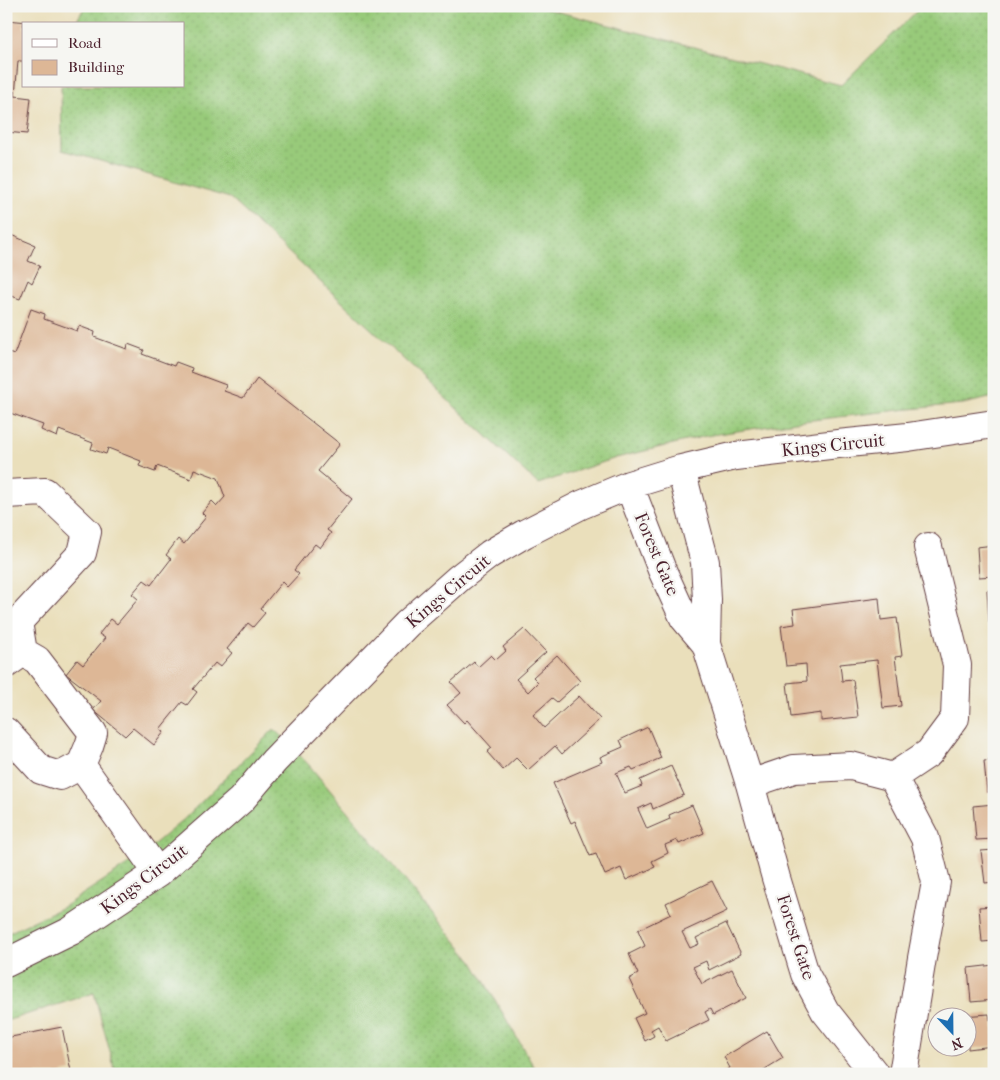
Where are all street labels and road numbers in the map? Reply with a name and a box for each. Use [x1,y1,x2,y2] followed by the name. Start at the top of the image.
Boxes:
[780,430,886,461] street label: Kings Circuit
[630,509,684,599] street label: Forest Gate
[402,550,495,633] street label: Kings Circuit
[97,839,192,919] street label: Kings Circuit
[772,892,819,983] street label: Forest Gate

